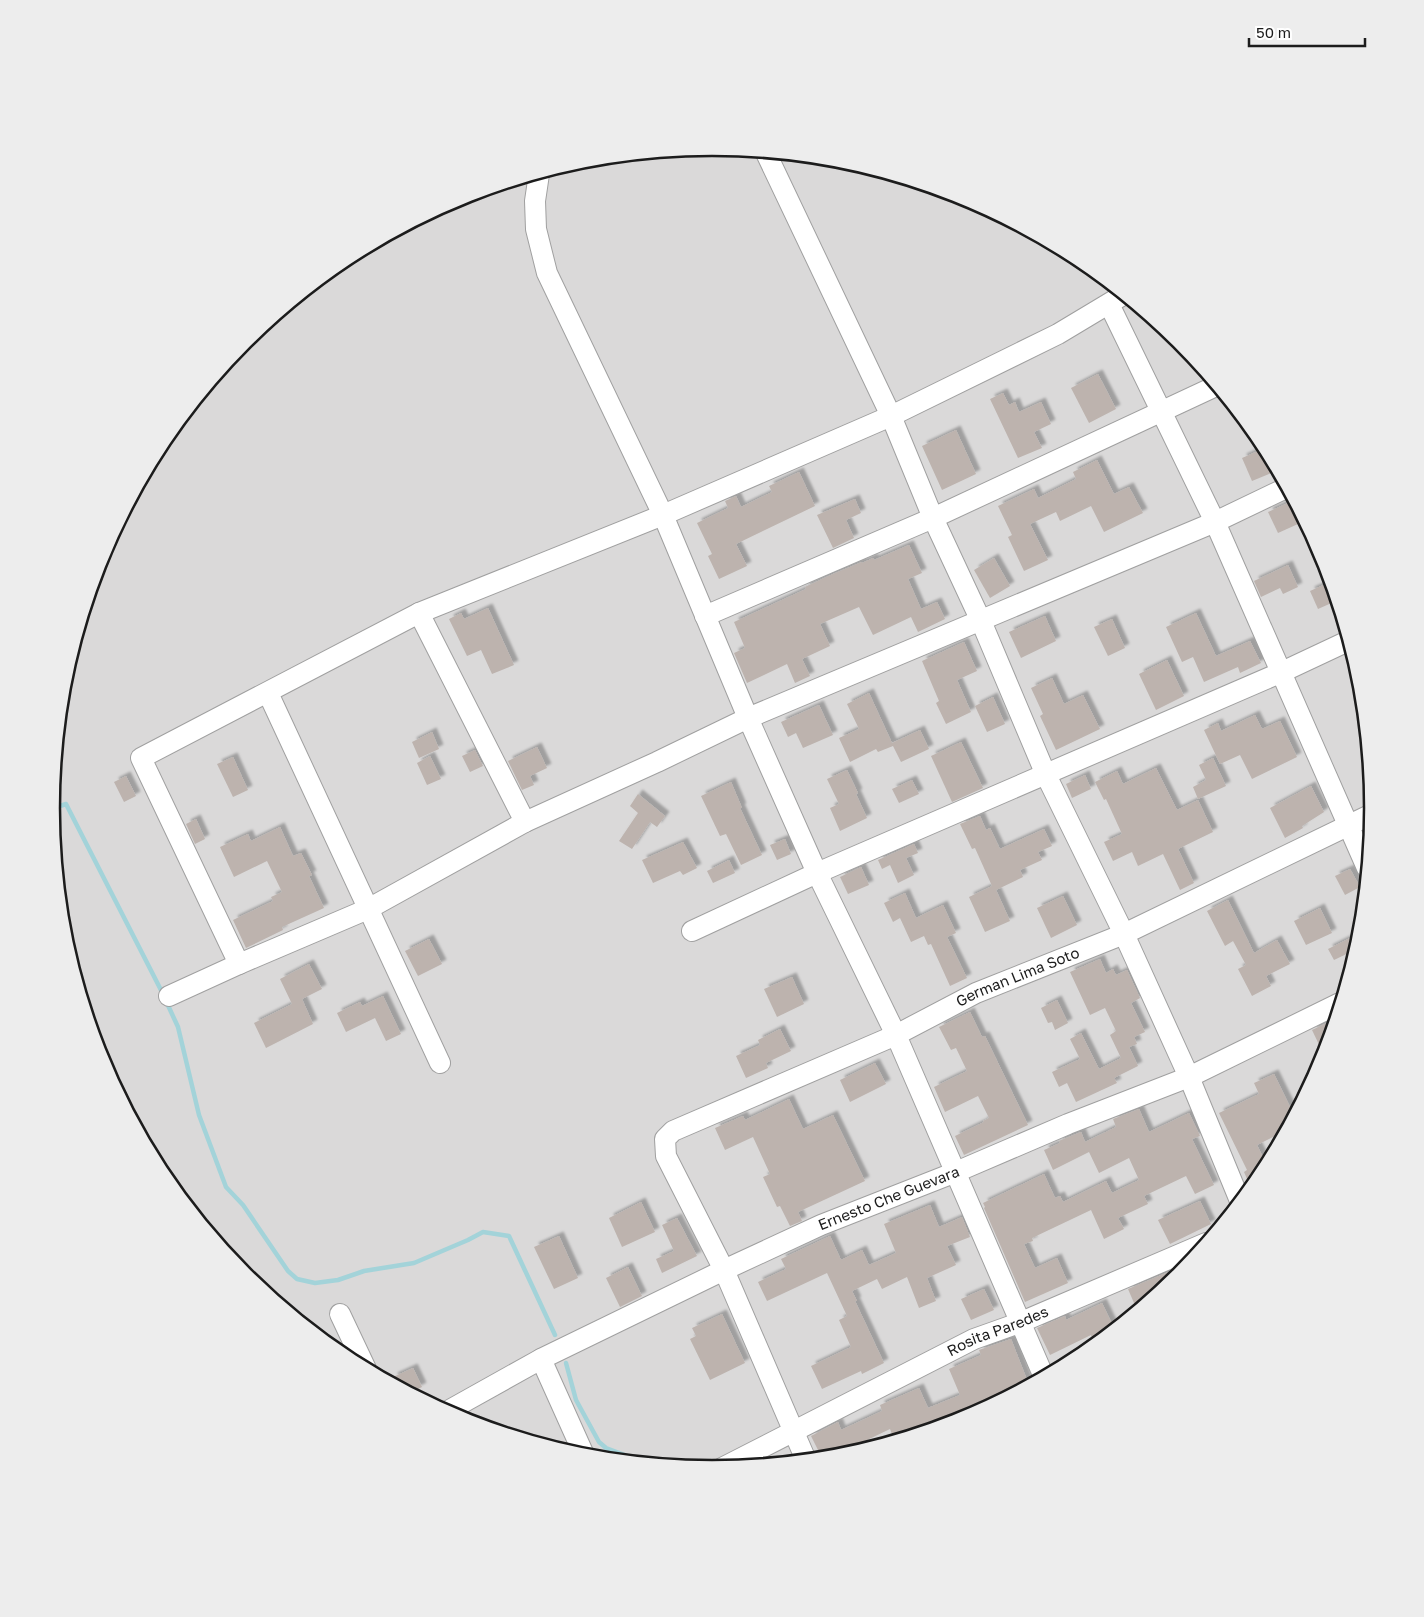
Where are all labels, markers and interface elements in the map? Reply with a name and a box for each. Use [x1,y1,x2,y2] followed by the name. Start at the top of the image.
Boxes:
[1249,15,1365,47] scale bar
[1256,23,1291,41] text: 50 m
[953,943,1082,1010] street label: German Lima Soto
[815,1162,962,1233] street label: Ernesto Che Guevara
[944,1302,1051,1359] street label: Rosita Paredes

